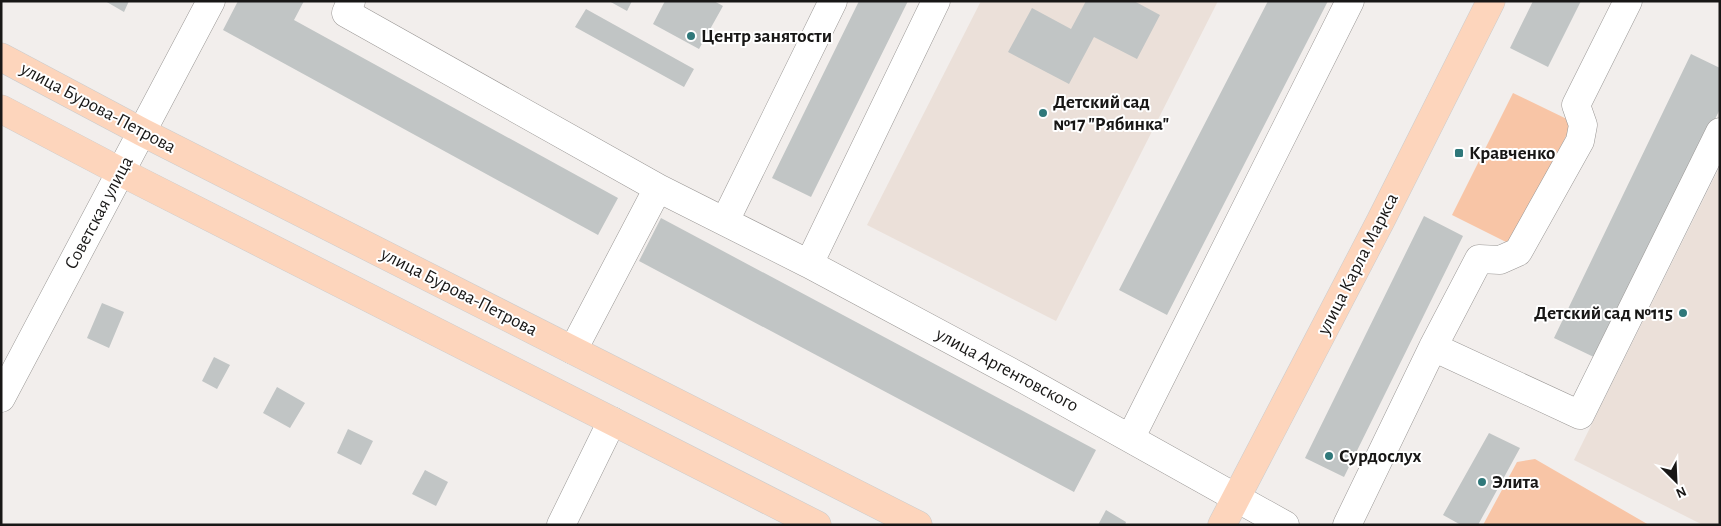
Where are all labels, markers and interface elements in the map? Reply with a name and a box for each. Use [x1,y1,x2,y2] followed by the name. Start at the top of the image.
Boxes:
[701,27,832,46] place label: Центр занятости
[685,30,697,42] marker: Центр занятости
[16,59,179,157] street label: улица Бурова-Петрова
[1053,93,1169,134] place label: Детский сад №17 "Рябинка"
[1037,107,1049,119] marker: Детский сад №17 "Рябинка"
[1469,144,1555,163] place label: Кравченко
[1453,147,1465,159] marker: Кравченко
[61,153,137,273] street label: Советская улица
[1314,190,1402,339] street label: улица Карла Маркса
[377,244,541,340] street label: улица Бурова-Петрова
[1534,304,1673,323] place label: Детский сад №115
[1677,307,1689,319] marker: Детский сад №115
[932,324,1081,416] street label: улица Аргентовского
[1339,447,1422,466] place label: Сурдослух
[1323,450,1335,462] marker: Сурдослух
[1651,456,1701,506] north arrow
[1492,473,1539,492] place label: Элита
[1476,476,1488,488] marker: Элита
[1674,484,1688,500] text: N

